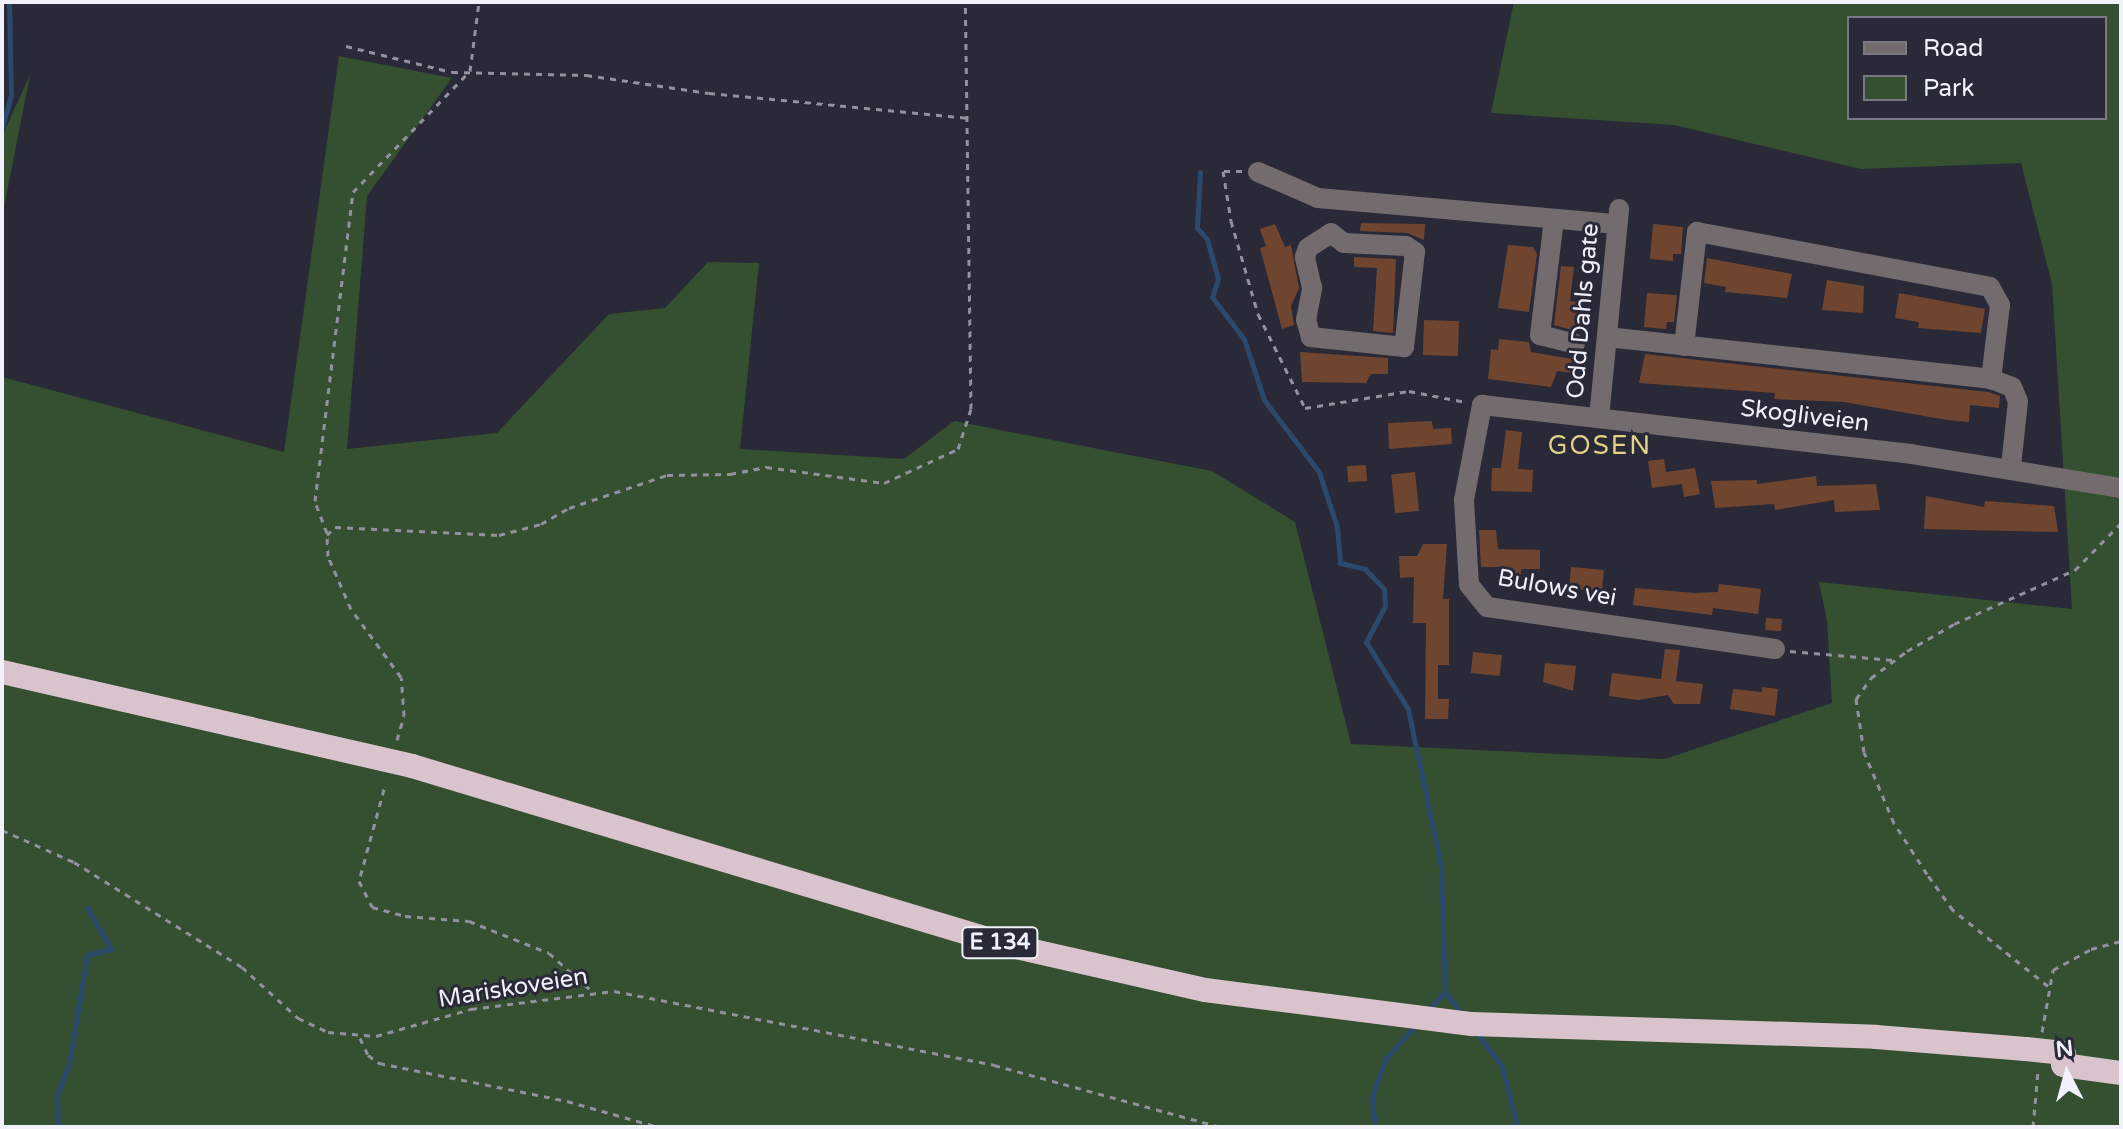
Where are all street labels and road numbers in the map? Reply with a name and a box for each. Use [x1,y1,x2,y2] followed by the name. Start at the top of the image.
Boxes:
[1561,222,1605,400] street label: Odd Dahls gate
[1739,394,1871,438] street label: Skogliveien
[1495,563,1619,613] street label: Bulows vei
[960,925,1040,961] road number: E 134
[436,962,590,1014] street label: Mariskoveien

